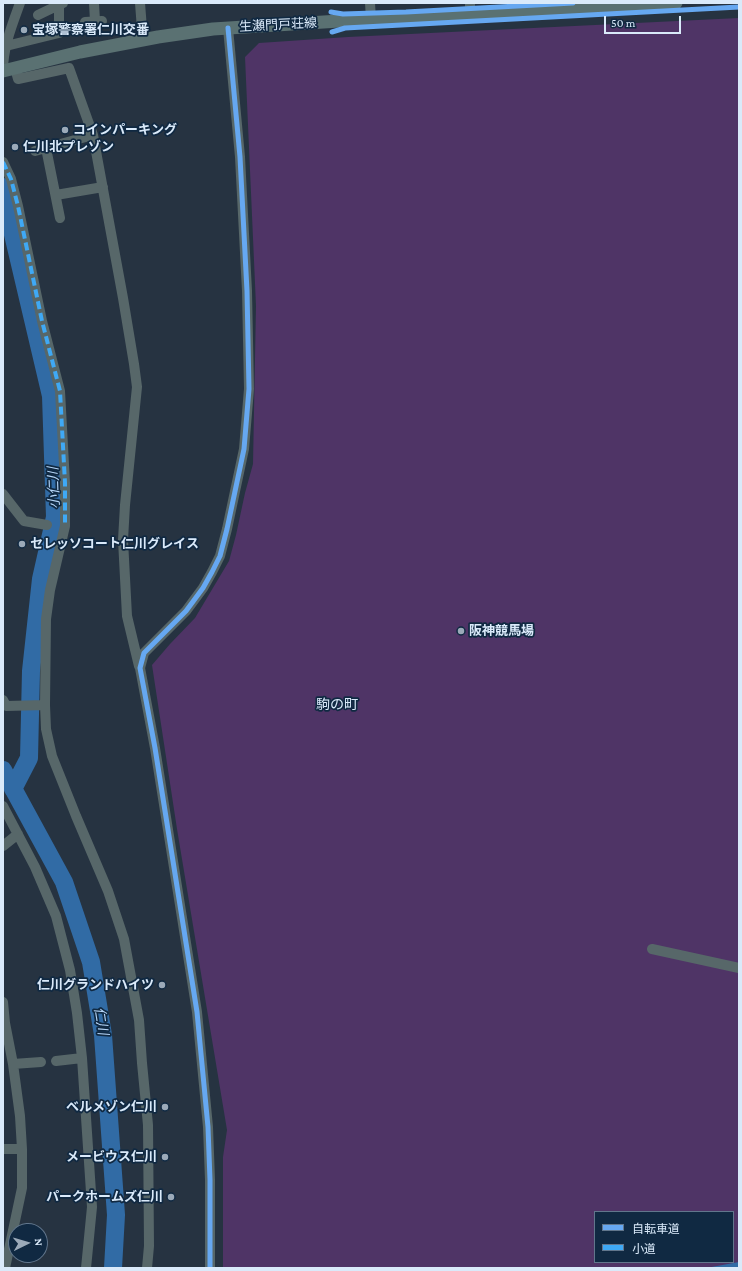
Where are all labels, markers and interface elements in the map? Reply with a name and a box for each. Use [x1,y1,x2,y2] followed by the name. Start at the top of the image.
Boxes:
[606,8,683,34] scale bar
[239,15,317,35] street label: 生瀬門戸荘線
[611,16,635,30] text: 50 m
[32,22,149,38] place label: 宝塚警察署仁川交番
[19,25,29,35] marker: 宝塚警察署仁川交番
[73,122,177,138] place label: コインパーキング
[60,125,70,135] marker: コインパーキング
[23,139,114,155] place label: 仁川北プレゾン
[10,142,20,152] marker: 仁川北プレゾン
[45,467,63,509] water label: 小仁川
[30,536,199,552] place label: セレッソコート仁川グレイス
[17,539,27,549] marker: セレッソコート仁川グレイス
[469,623,534,639] place label: 阪神競馬場
[456,626,466,636] marker: 阪神競馬場
[316,697,358,713] district label: 駒の町
[37,977,154,993] place label: 仁川グランドハイツ
[157,980,167,990] marker: 仁川グランドハイツ
[91,1006,111,1036] water label: 仁川
[66,1099,157,1115] place label: ベルメゾン仁川
[160,1102,170,1112] marker: ベルメゾン仁川
[66,1149,157,1165] place label: メービウス仁川
[160,1152,170,1162] marker: メービウス仁川
[46,1189,163,1205] place label: パークホームズ仁川
[166,1192,176,1202] marker: パークホームズ仁川
[594,1211,734,1263] legend
[632,1222,680,1236] text: 自転車道
[8,1223,48,1263] north arrow
[33,1238,45,1246] text: N
[632,1242,656,1256] text: 小道

